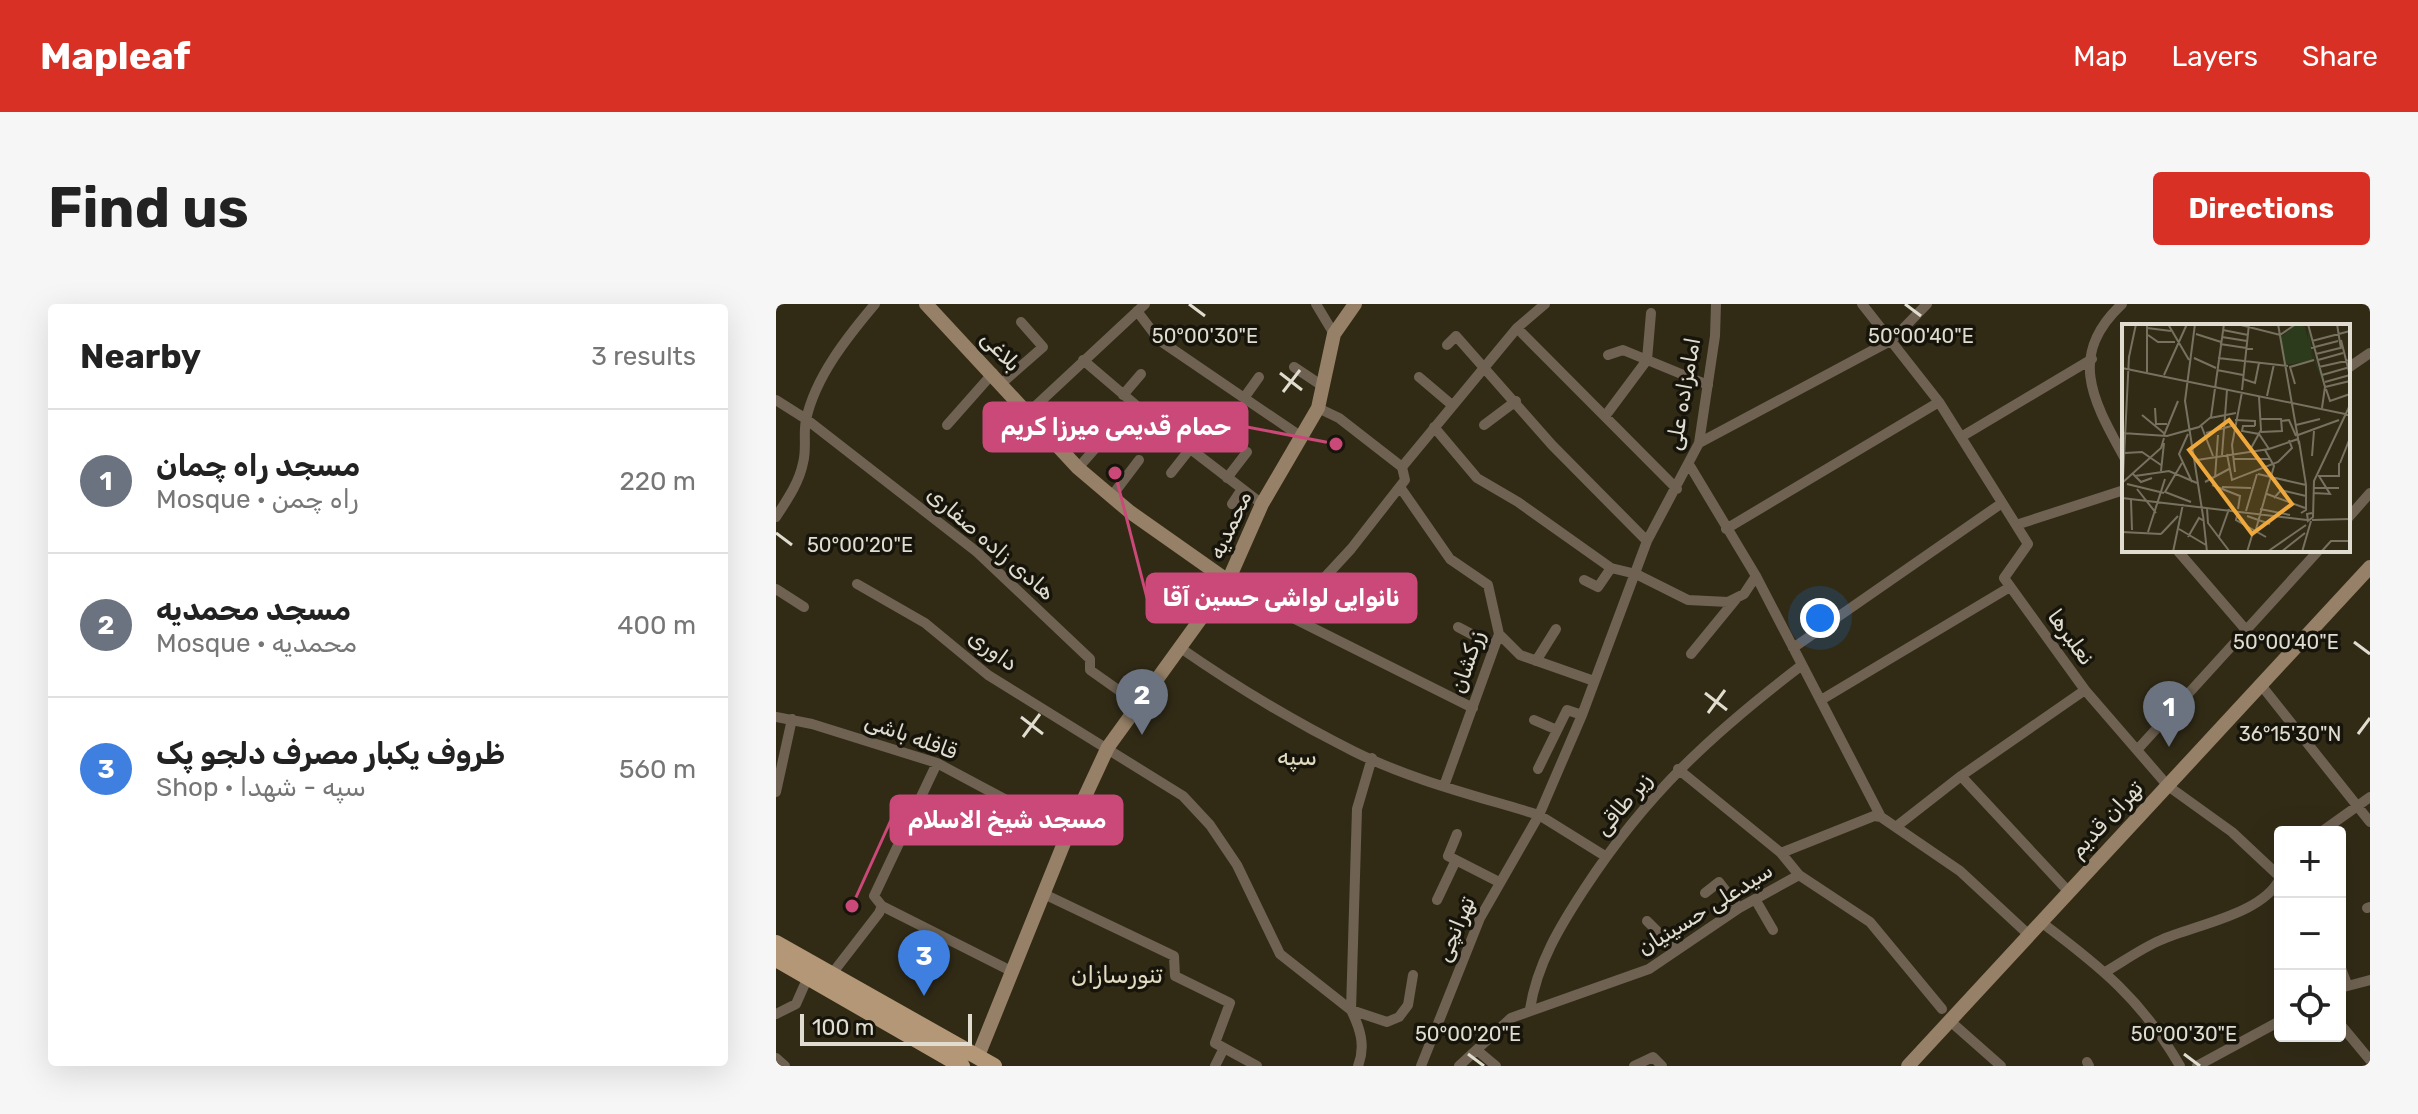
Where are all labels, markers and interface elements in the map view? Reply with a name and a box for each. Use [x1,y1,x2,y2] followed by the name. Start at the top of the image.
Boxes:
[40,33,190,79] text: Mapleaf
[2073,40,2128,73] text: Map
[2172,40,2258,73] text: Layers
[2302,40,2378,73] text: Share
[2153,172,2370,245] button: Directions
[48,175,249,241] text: Find us
[1152,324,1258,348] text: 50°00'30"E
[1868,324,1974,348] text: 50°00'40"E
[2122,324,2350,552] inset map
[975,325,1027,377] street label: بلاغی
[1660,335,1706,453] street label: امامزاده علی
[80,336,201,377] text: Nearby
[591,341,696,372] text: 3 results
[984,403,1247,451] callout: حمام قدیمی میرزا کریم
[1001,413,1231,443] text: حمام قدیمی میرزا کریم
[156,448,360,484] text: مسجد راه چمان
[100,466,112,497] text: 1
[619,466,696,497] text: 220 m
[922,480,1060,606] street label: هادی زاده صفاری
[156,484,358,515] text: Mosque · راه چمن
[1203,487,1257,563] street label: محمدیه
[807,533,913,557] text: 50°00'20"E
[1147,574,1416,622] callout: نانوایی لواشی حسین آقا
[1162,584,1400,612] text: نانوایی لواشی حسین آقا
[156,592,351,628] text: مسجد محمدیه
[1800,598,1840,638] your location
[2042,604,2100,670] street label: نعلبرها
[98,610,114,641] text: 2
[617,610,696,641] text: 400 m
[963,623,1023,677] street label: داوری
[1444,627,1490,697] street label: زرکشان
[156,628,357,659] text: Mosque · محمدیه
[2233,630,2339,654] text: 50°00'40"E
[1116,669,1168,735] pin: 2
[2143,681,2195,747] pin: 1
[861,707,961,765] street label: قافله باشی
[2239,722,2341,746] text: 36°15'30"N
[156,736,505,772] text: ظروف یکبار مصرف دلجو پک
[1277,743,1317,773] district label: سپه
[97,754,115,785] text: 3
[619,754,696,785] text: 560 m
[1589,767,1657,841] street label: زیر طاقی
[156,772,366,803] text: Shop · سپه - شهدا
[2063,775,2149,864] street label: تهران قدیم
[891,796,1122,844] callout: مسجد شیخ الاسلام
[907,806,1107,837] text: مسجد شیخ الاسلام
[2274,826,2346,1042] map controls
[2274,826,2346,898] button: +
[1632,857,1778,961] street label: سیدعلی حسینیان
[1429,892,1481,966] street label: تهرانچی
[2274,898,2346,970] button: −
[898,930,950,996] pin: 3
[1071,961,1163,989] district label: تنورسازان
[2274,970,2346,1042] button: locate
[800,1010,972,1046] scale bar
[812,1014,874,1041] text: 100 m
[1415,1022,1521,1046] text: 50°00'20"E
[2131,1022,2237,1046] text: 50°00'30"E

